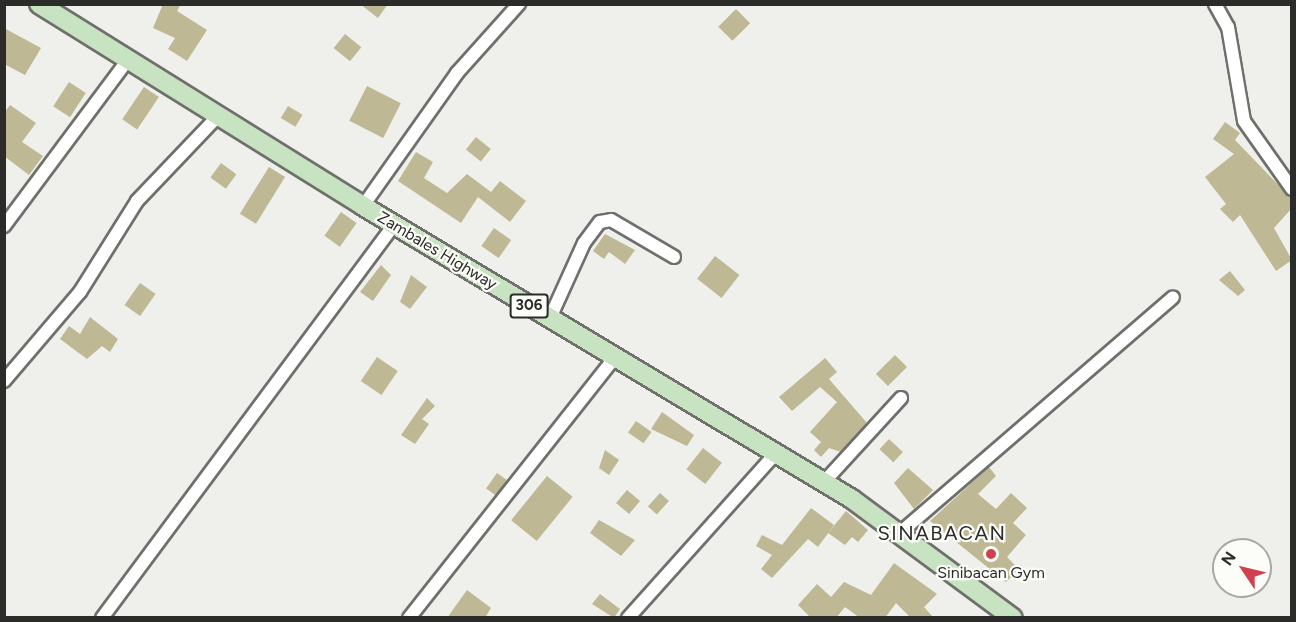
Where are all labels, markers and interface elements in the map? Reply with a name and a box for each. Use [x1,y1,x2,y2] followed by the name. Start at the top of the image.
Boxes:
[374,208,500,294] street label: Zambales Highway
[510,294,548,318] road number: 306
[878,521,1006,545] district label: SINABACAN
[1212,538,1272,598] north arrow
[984,547,998,561] marker: Sinibacan Gym
[1217,548,1240,569] text: N
[937,563,1045,583] place label: Sinibacan Gym

